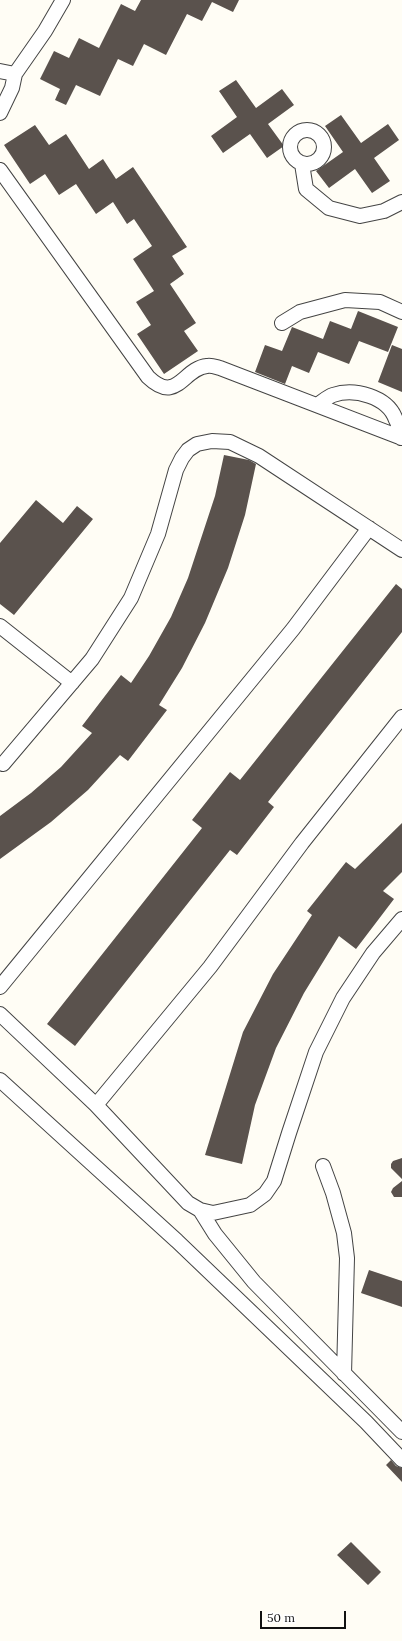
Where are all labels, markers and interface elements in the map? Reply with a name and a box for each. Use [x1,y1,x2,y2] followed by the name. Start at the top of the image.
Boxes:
[262,1603,348,1629] scale bar
[267,1610,295,1625] text: 50 m

